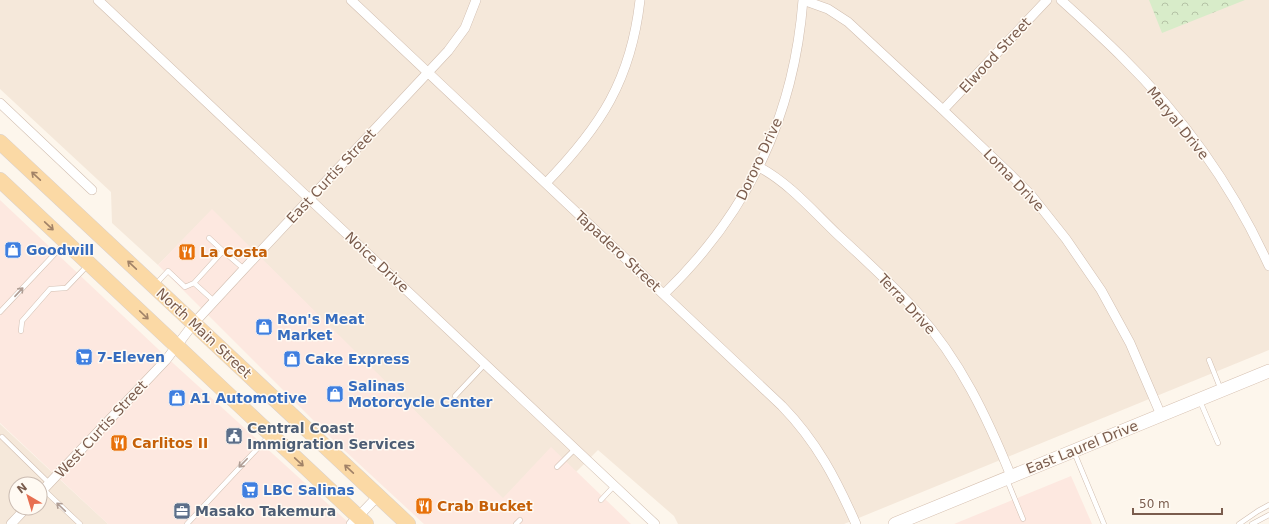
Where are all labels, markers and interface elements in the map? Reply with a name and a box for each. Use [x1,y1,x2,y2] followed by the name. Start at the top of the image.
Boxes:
[956,14,1034,96] street label: Elwood Street
[1144,83,1212,163] street label: Maryal Drive
[733,115,785,203] street label: Dororo Drive
[283,125,379,226] street label: East Curtis Street
[980,146,1048,214] street label: Loma Drive
[32,172,42,181] one-way arrow
[571,207,664,295] street label: Tapadero Street
[44,221,54,230] one-way arrow
[342,229,412,295] street label: Noice Drive
[3,240,23,260] shop icon: Goodwill
[26,242,94,258] place label: Goodwill
[177,242,197,262] restaurant icon: La Costa
[200,244,268,260] place label: La Costa
[127,260,137,269] one-way arrow
[874,270,939,337] street label: Terra Drive
[153,285,255,381] street label: North Main Street
[14,287,24,297] one-way arrow
[139,310,149,319] one-way arrow
[277,311,365,343] place label: Ron's Meat Market
[254,317,274,337] shop icon: Ron's Meat Market
[74,347,94,367] supermarket icon: 7-Eleven
[97,349,165,365] place label: 7-Eleven
[282,349,302,369] shop icon: Cake Express
[305,351,410,367] place label: Cake Express
[52,377,150,481] street label: West Curtis Street
[348,378,493,410] place label: Salinas Motorcycle Center
[325,384,345,404] shop icon: Salinas Motorcycle Center
[167,388,187,408] shop icon: A1 Automotive
[190,390,307,406] place label: A1 Automotive
[1024,417,1140,477] street label: East Laurel Drive
[247,420,415,452] place label: Central Coast Immigration Services
[224,426,244,446] public building icon: Central Coast Immigration Services
[109,433,129,453] restaurant icon: Carlitos II
[132,435,208,451] place label: Carlitos II
[294,457,304,467] one-way arrow
[238,458,248,468] one-way arrow
[344,464,354,474] one-way arrow
[8,476,48,516] north arrow
[240,480,260,500] supermarket icon: LBC Salinas
[15,481,30,496] text: N
[263,482,355,498] place label: LBC Salinas
[1133,490,1222,516] scale bar
[414,496,434,516] restaurant icon: Crab Bucket
[1139,497,1170,511] text: 50 m
[437,498,533,514] place label: Crab Bucket
[172,501,192,521] office icon: Masako Takemura
[56,502,66,511] one-way arrow
[195,503,336,519] place label: Masako Takemura

